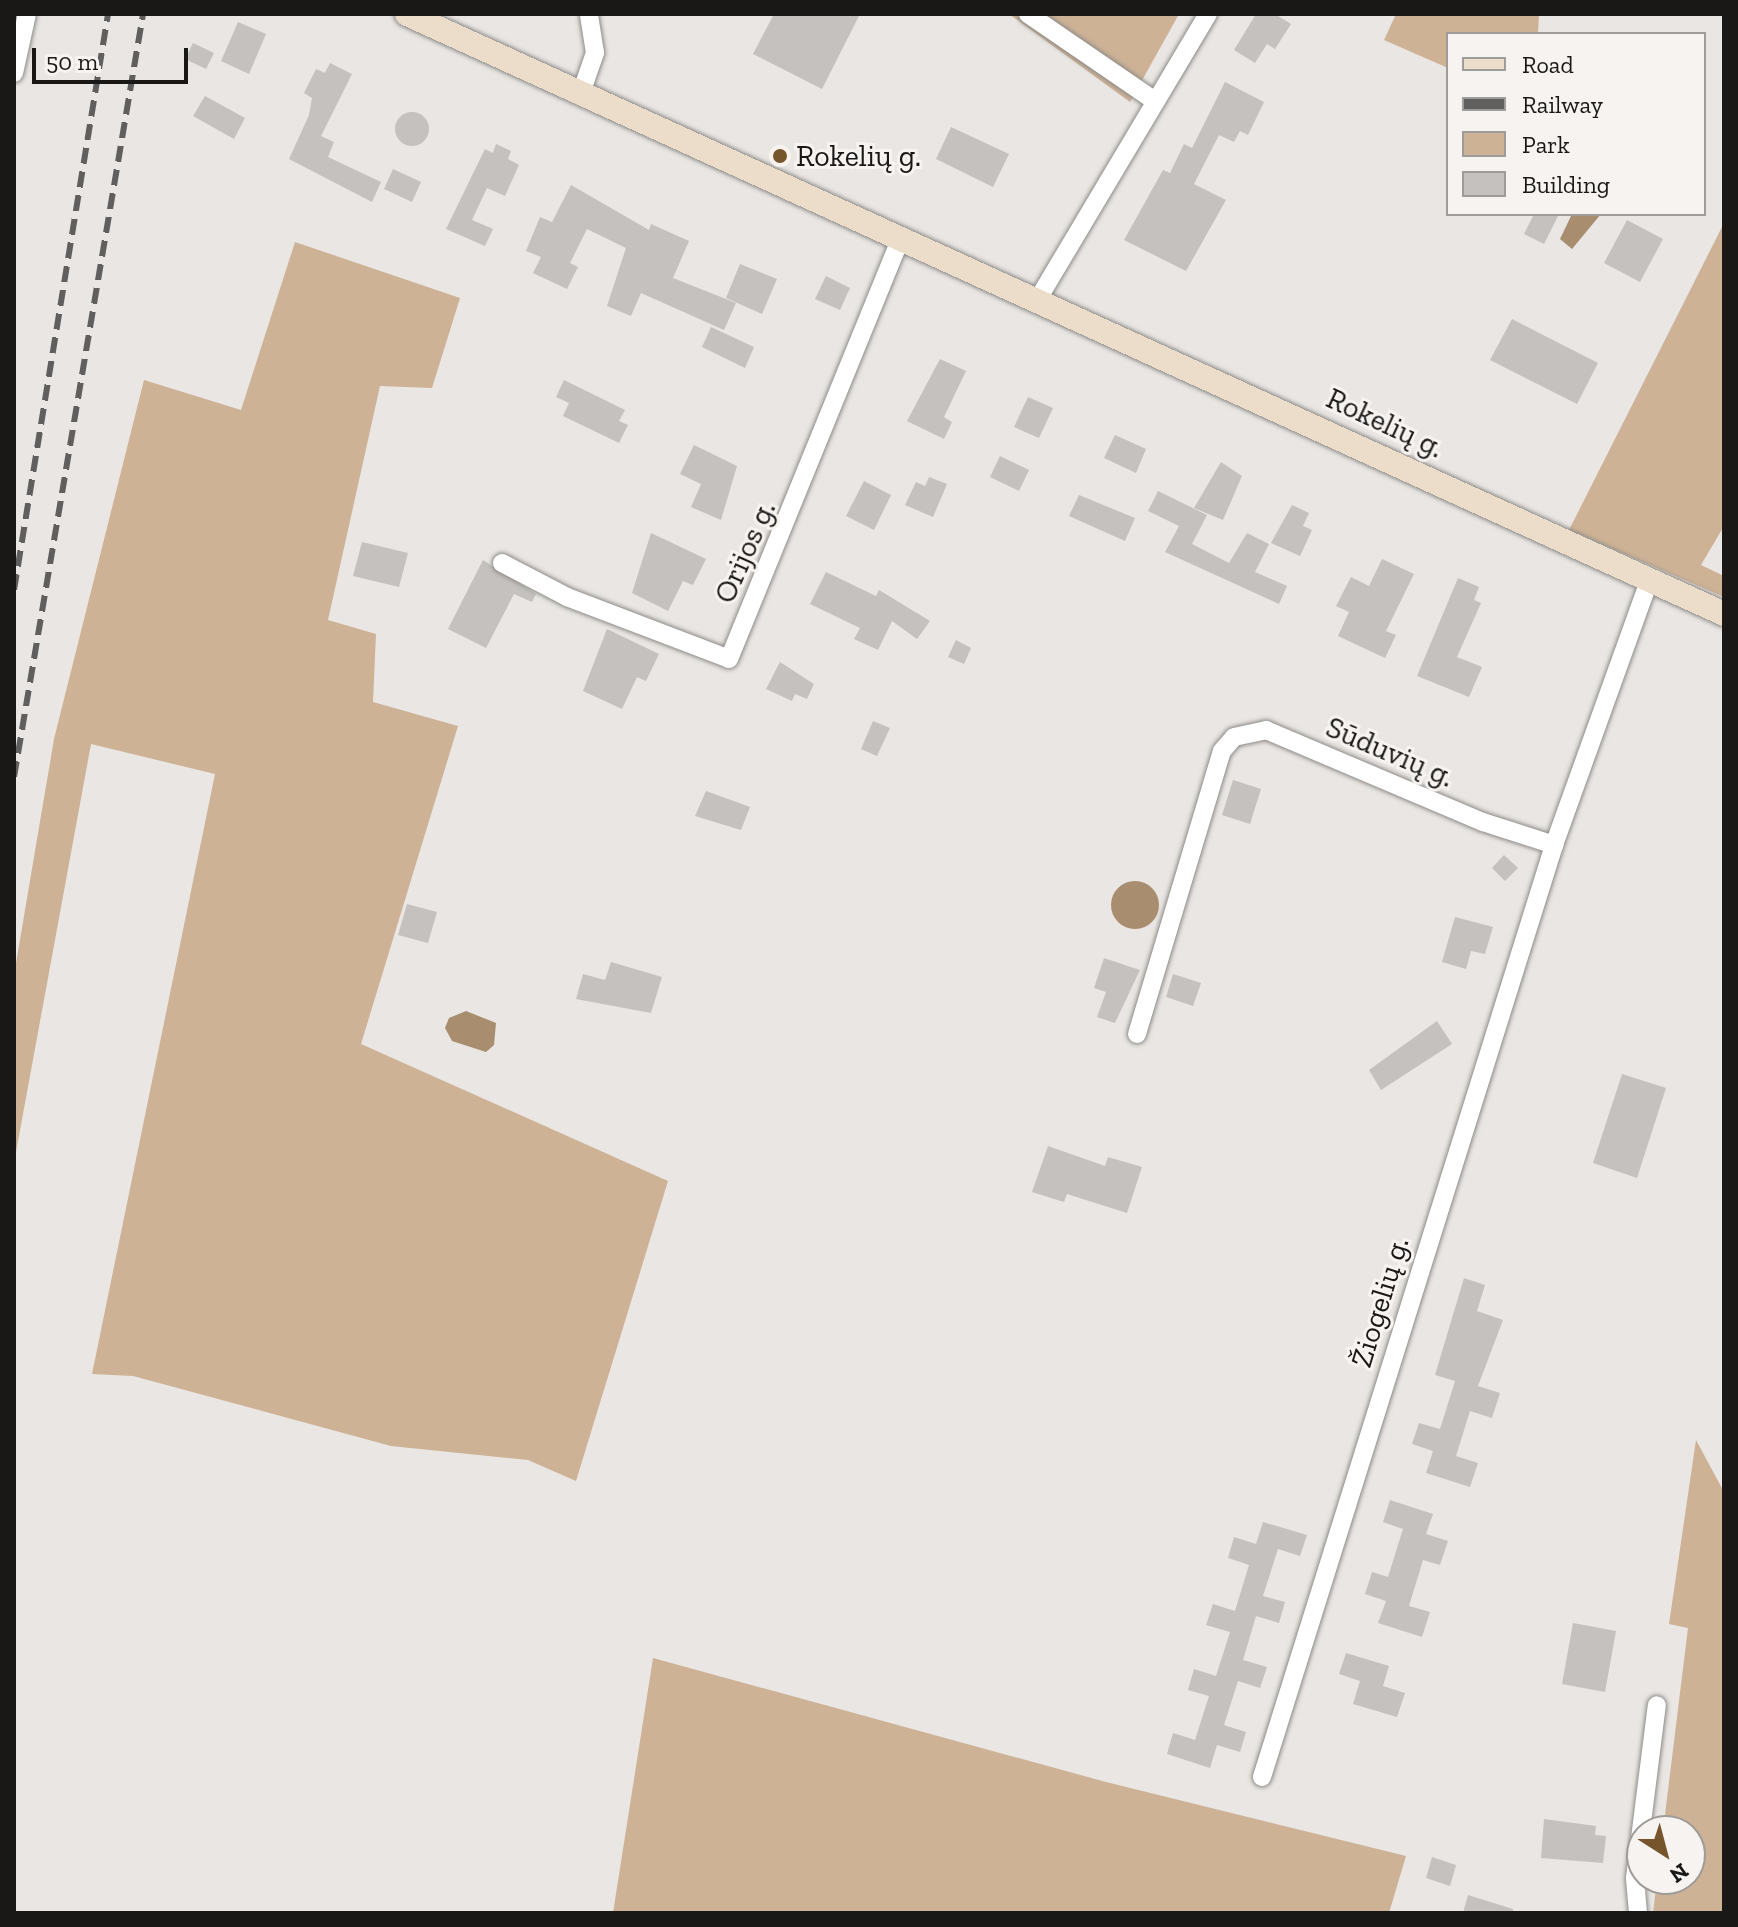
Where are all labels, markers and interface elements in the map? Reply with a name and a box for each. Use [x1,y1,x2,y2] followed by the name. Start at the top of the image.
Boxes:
[36,32,192,82] scale bar
[1446,32,1706,216] legend
[46,47,98,76] text: 50 m
[1522,50,1574,79] text: Road
[1522,90,1603,119] text: Railway
[1522,130,1570,159] text: Park
[796,138,921,174] place label: Rokelių g.
[771,147,789,165] marker: Rokelių g.
[1522,170,1610,199] text: Building
[1321,380,1449,466] street label: Rokelių g.
[707,495,783,609] street label: Orijos g.
[1321,709,1459,795] street label: Sūduvių g.
[1343,1233,1417,1371] street label: Žiogelių g.
[1626,1815,1706,1895] north arrow
[1665,1857,1694,1889] text: N

